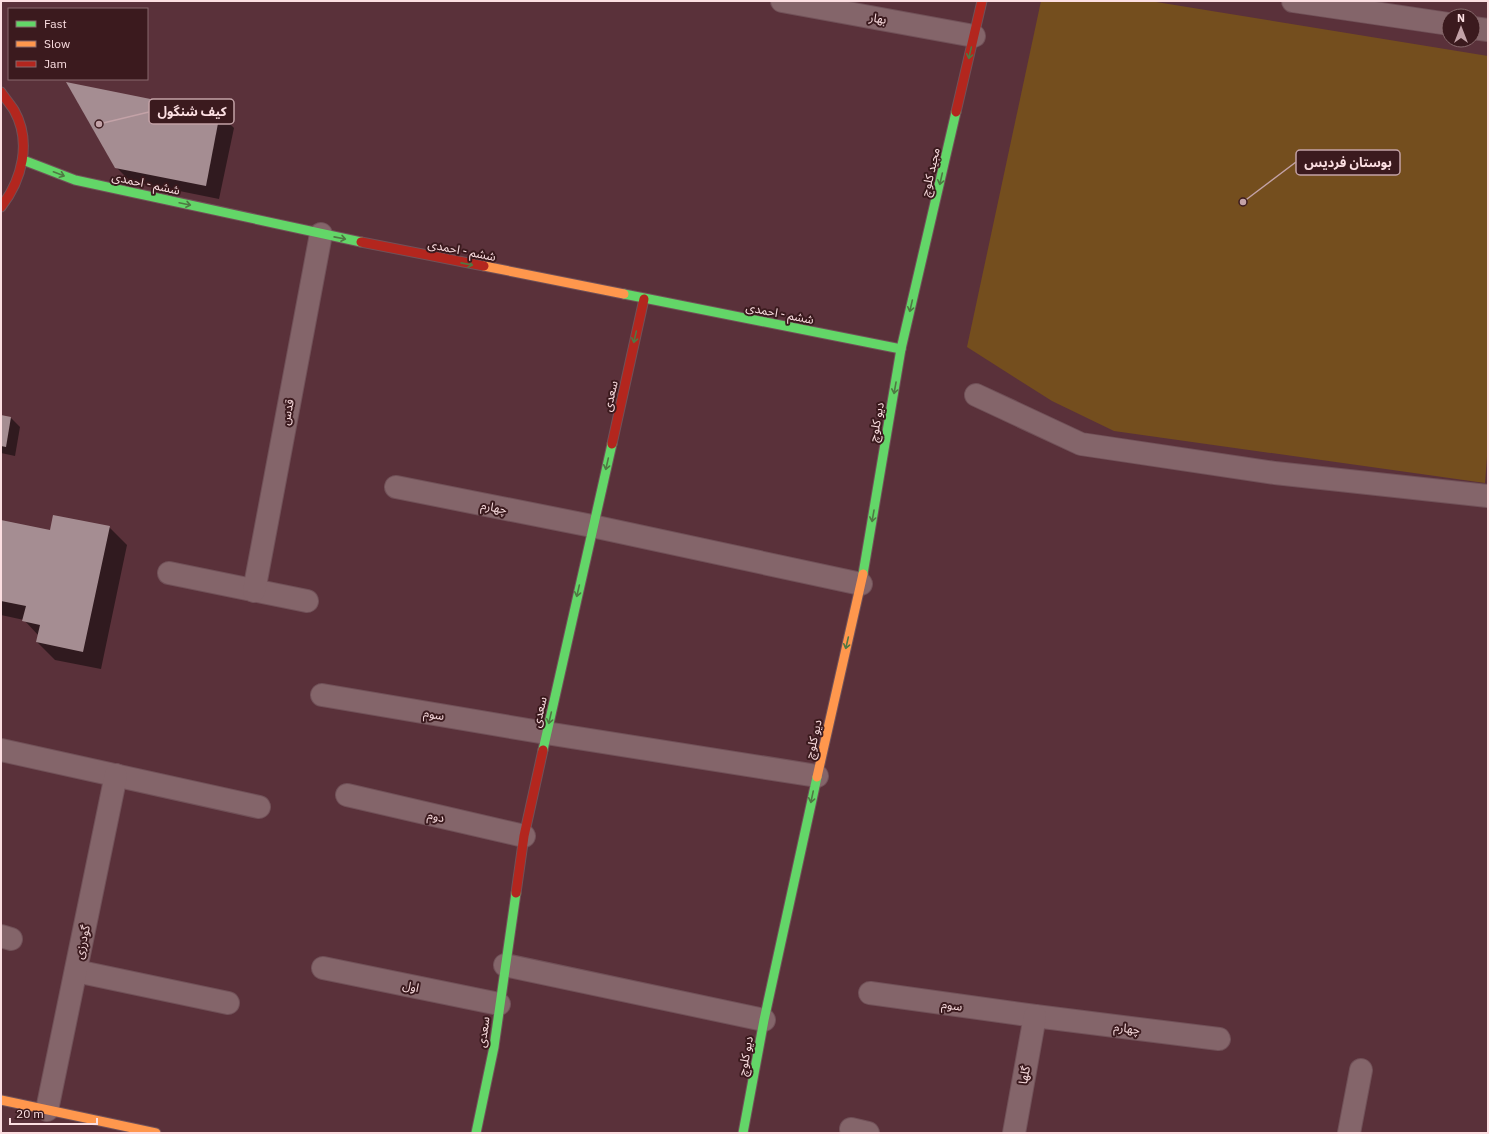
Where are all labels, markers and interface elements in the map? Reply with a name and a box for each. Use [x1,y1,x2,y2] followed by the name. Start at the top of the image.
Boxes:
[8,8,148,80] legend
[1441,8,1481,48] north arrow
[867,9,888,27] street label: بهار
[1457,11,1465,25] text: N
[44,16,67,31] text: Fast
[44,36,70,51] text: Slow
[966,46,973,59] one-way arrow
[44,56,67,71] text: Jam
[149,99,234,124] callout: کیف شنگول
[157,103,227,120] text: کیف شنگول
[917,146,945,198] street label: مجید کلوچ
[1296,150,1400,175] callout: بوستان فردیس
[1304,154,1392,171] text: بوستان فردیس
[110,168,181,199] street label: ششم - احمدی
[53,170,65,178] one-way arrow
[936,172,944,185] one-way arrow
[179,201,192,209] one-way arrow
[333,234,346,242] one-way arrow
[426,236,497,266] street label: ششم - احمدی
[460,260,473,268] one-way arrow
[744,299,815,329] street label: ششم - احمدی
[907,299,915,312] one-way arrow
[631,330,639,343] one-way arrow
[599,379,621,413] street label: سعدی
[890,381,898,394] one-way arrow
[277,398,297,426] street label: قدس
[865,401,889,443] street label: دیو کلوچ
[602,457,610,470] one-way arrow
[479,497,508,519] street label: چهارم
[868,509,876,522] one-way arrow
[574,584,581,597] one-way arrow
[843,636,851,649] one-way arrow
[528,695,550,729] street label: سعدی
[422,705,446,725] street label: سوم
[545,711,553,724] one-way arrow
[801,718,827,761] street label: دیو کلوچ
[808,790,816,803] one-way arrow
[426,807,446,827] street label: دوم
[71,923,93,960] street label: گودرزی
[401,977,421,995] street label: اول
[940,996,963,1016] street label: سوم
[473,1016,493,1048] street label: سعدی
[1113,1019,1141,1039] street label: چهارم
[734,1035,758,1077] street label: دیو کلوچ
[1015,1064,1033,1085] street label: گلها
[10,1100,97,1126] scale bar
[16,1106,44,1121] text: 20 m

